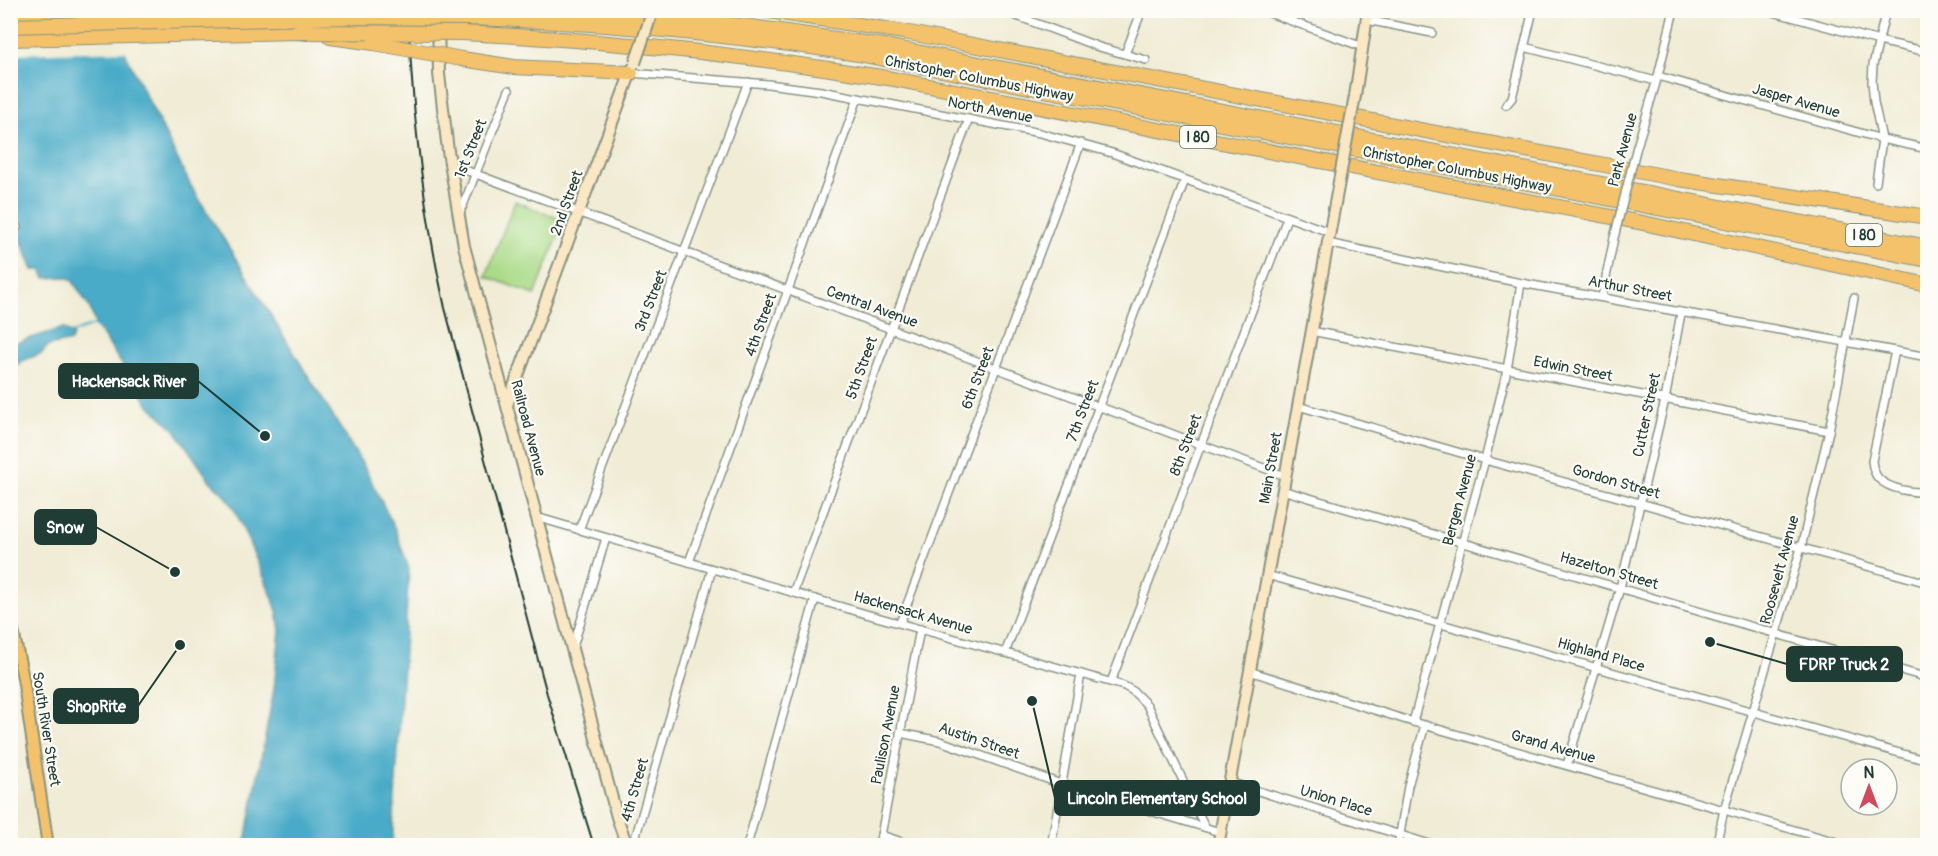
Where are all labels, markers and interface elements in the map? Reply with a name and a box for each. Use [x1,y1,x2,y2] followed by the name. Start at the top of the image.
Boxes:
[883,51,1076,107] street label: Christopher Columbus Highway
[1750,79,1842,123] street label: Jasper Avenue
[946,92,1035,128] street label: North Avenue
[1604,110,1642,189] street label: Park Avenue
[450,116,492,182] street label: 1st Street
[1180,126,1216,148] road number: I 80
[1361,142,1554,198] street label: Christopher Columbus Highway
[546,167,588,238] street label: 2nd Street
[1846,224,1882,246] road number: I 80
[631,267,672,335] street label: 3rd Street
[1586,272,1674,307] street label: Arthur Street
[824,282,921,333] street label: Central Avenue
[741,290,781,359] street label: 4th Street
[842,333,882,402] street label: 5th Street
[957,343,999,412] street label: 6th Street
[1532,352,1615,386] street label: Edwin Street
[59,364,198,398] callout: Hackensack River
[1629,370,1665,459] street label: Cutter Street
[72,372,187,392] text: Hackensack River
[1062,376,1104,445] street label: 7th Street
[506,378,550,479] street label: Railroad Avenue
[1166,411,1207,479] street label: 8th Street
[1255,430,1287,505] street label: Main Street
[1439,452,1481,548] street label: Bergen Avenue
[1570,460,1663,504] street label: Gordon Street
[35,510,96,544] callout: Snow
[1756,513,1804,627] street label: Roosevelt Avenue
[46,518,84,538] text: Snow
[1558,548,1661,594] street label: Hazelton Street
[851,587,975,639] street label: Hackensack Avenue
[1555,633,1647,677] street label: Highland Place
[1787,647,1902,681] callout: FDRP Truck 2
[1799,655,1889,675] text: FDRP Truck 2
[28,670,65,789] street label: South River Street
[867,683,905,786] street label: Paulison Avenue
[54,689,138,723] callout: ShopRite
[66,697,127,717] text: ShopRite
[936,718,1023,764] street label: Austin Street
[1509,726,1598,768] street label: Grand Avenue
[617,755,653,824] street label: 4th Street
[1839,757,1899,817] north arrow
[1864,763,1875,783] text: N
[1055,781,1259,815] callout: Lincoln Elementary School
[1298,781,1375,821] street label: Union Place
[1067,789,1247,809] text: Lincoln Elementary School

